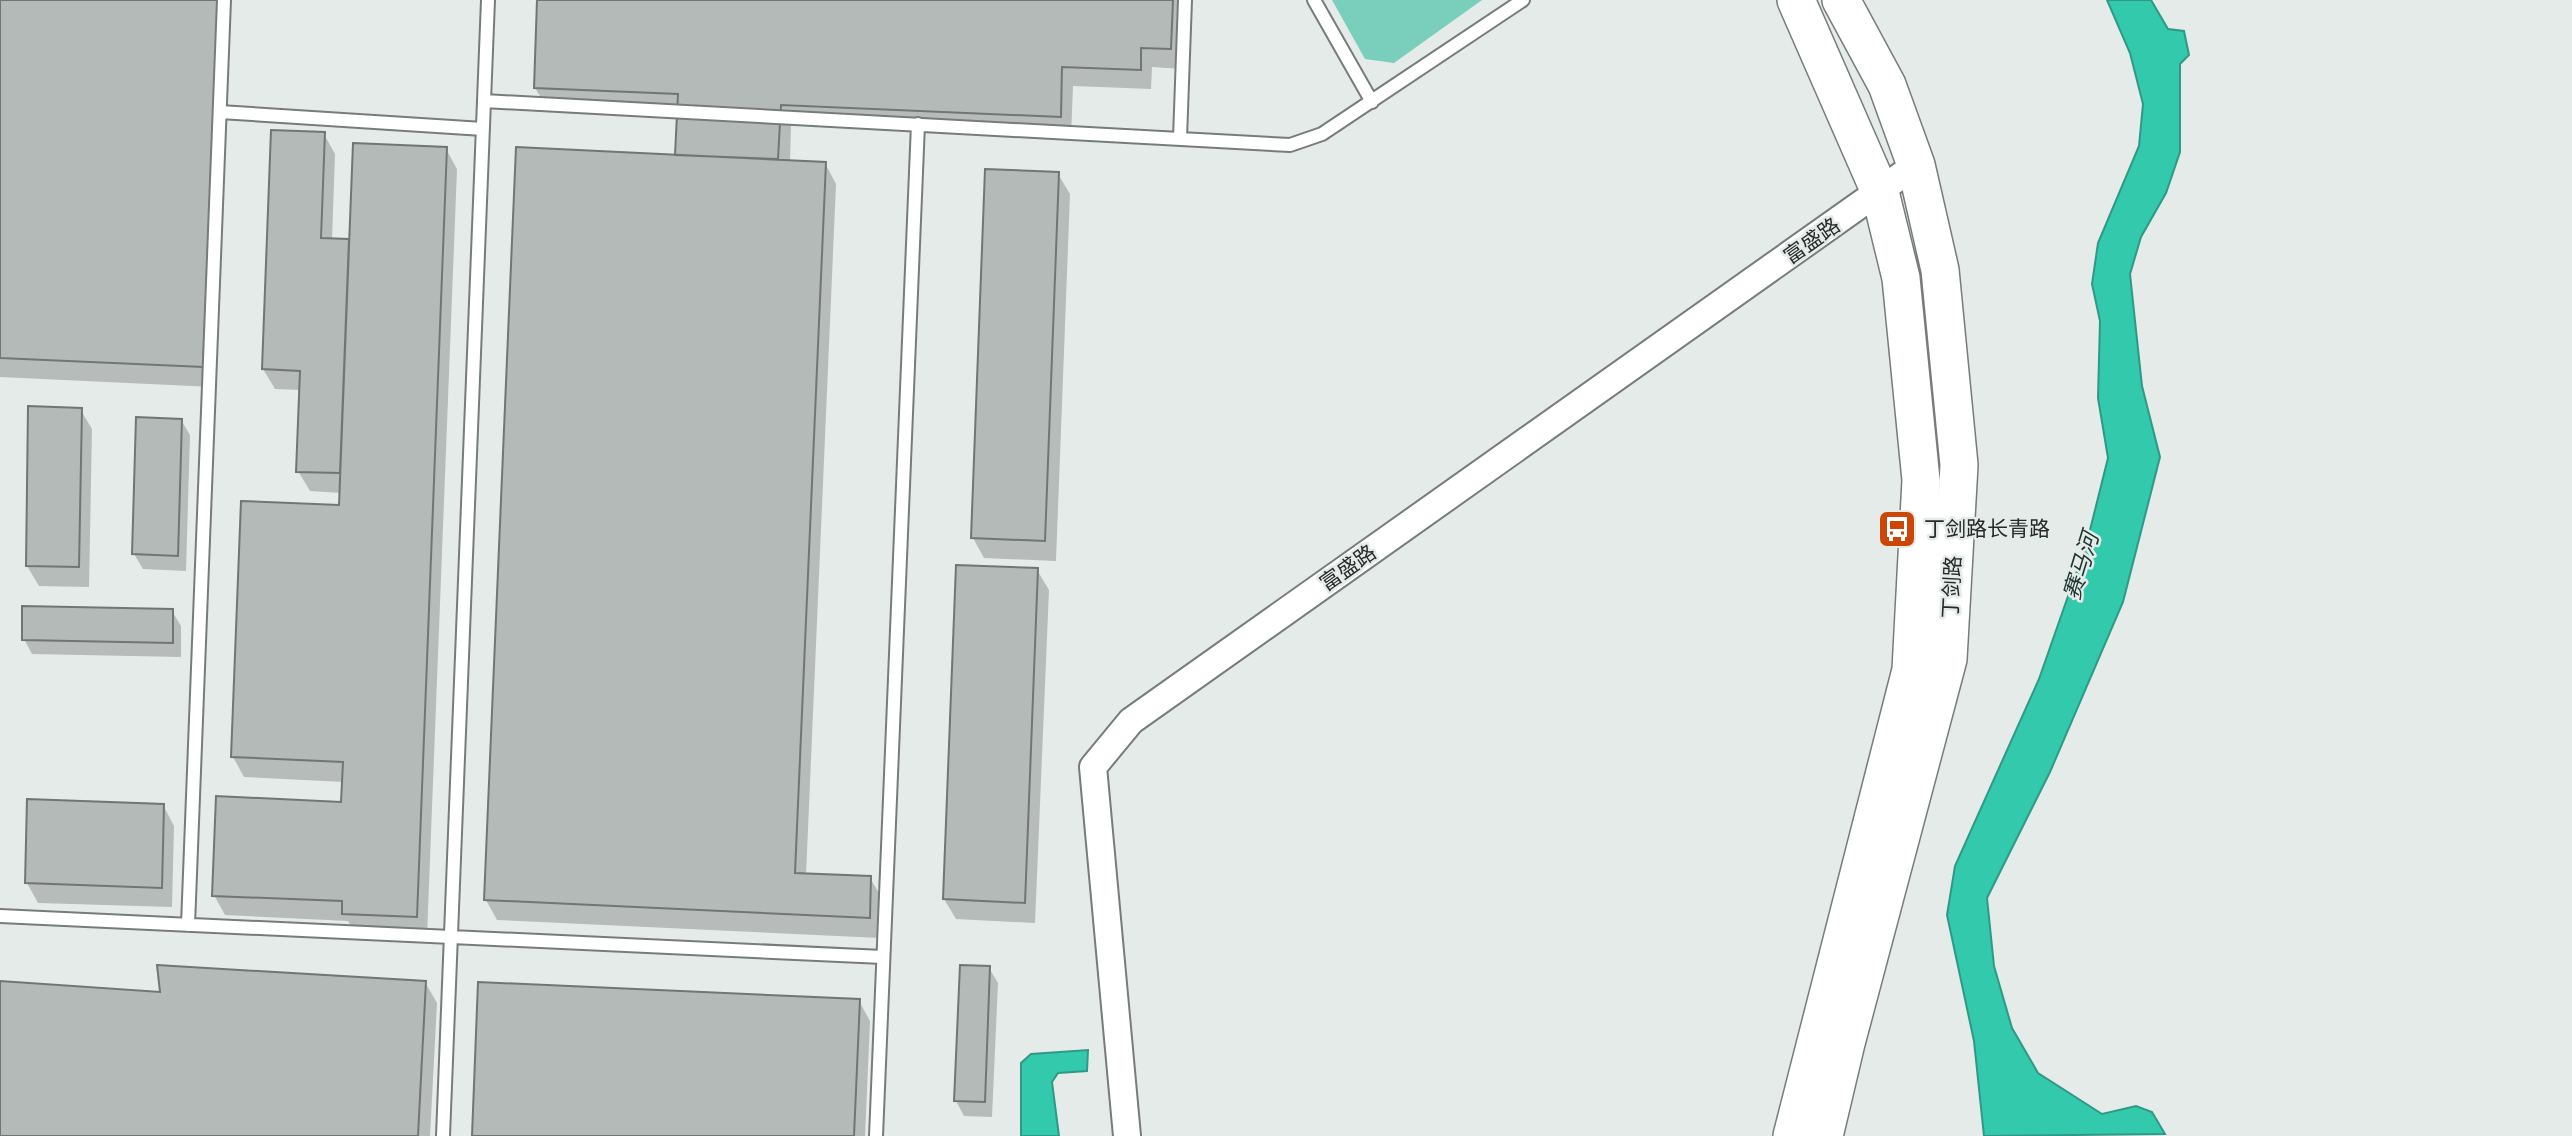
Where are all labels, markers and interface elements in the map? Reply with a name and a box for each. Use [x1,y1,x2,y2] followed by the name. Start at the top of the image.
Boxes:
[1779,213,1845,269] street label: 富盛路
[1876,508,1918,550] bus stop icon: 丁剑路长青路
[1924,517,2050,541] place label: 丁剑路长青路
[2058,525,2106,603] water label: 赛马河
[1315,540,1381,596] street label: 富盛路
[1938,555,1966,619] street label: 丁剑路

